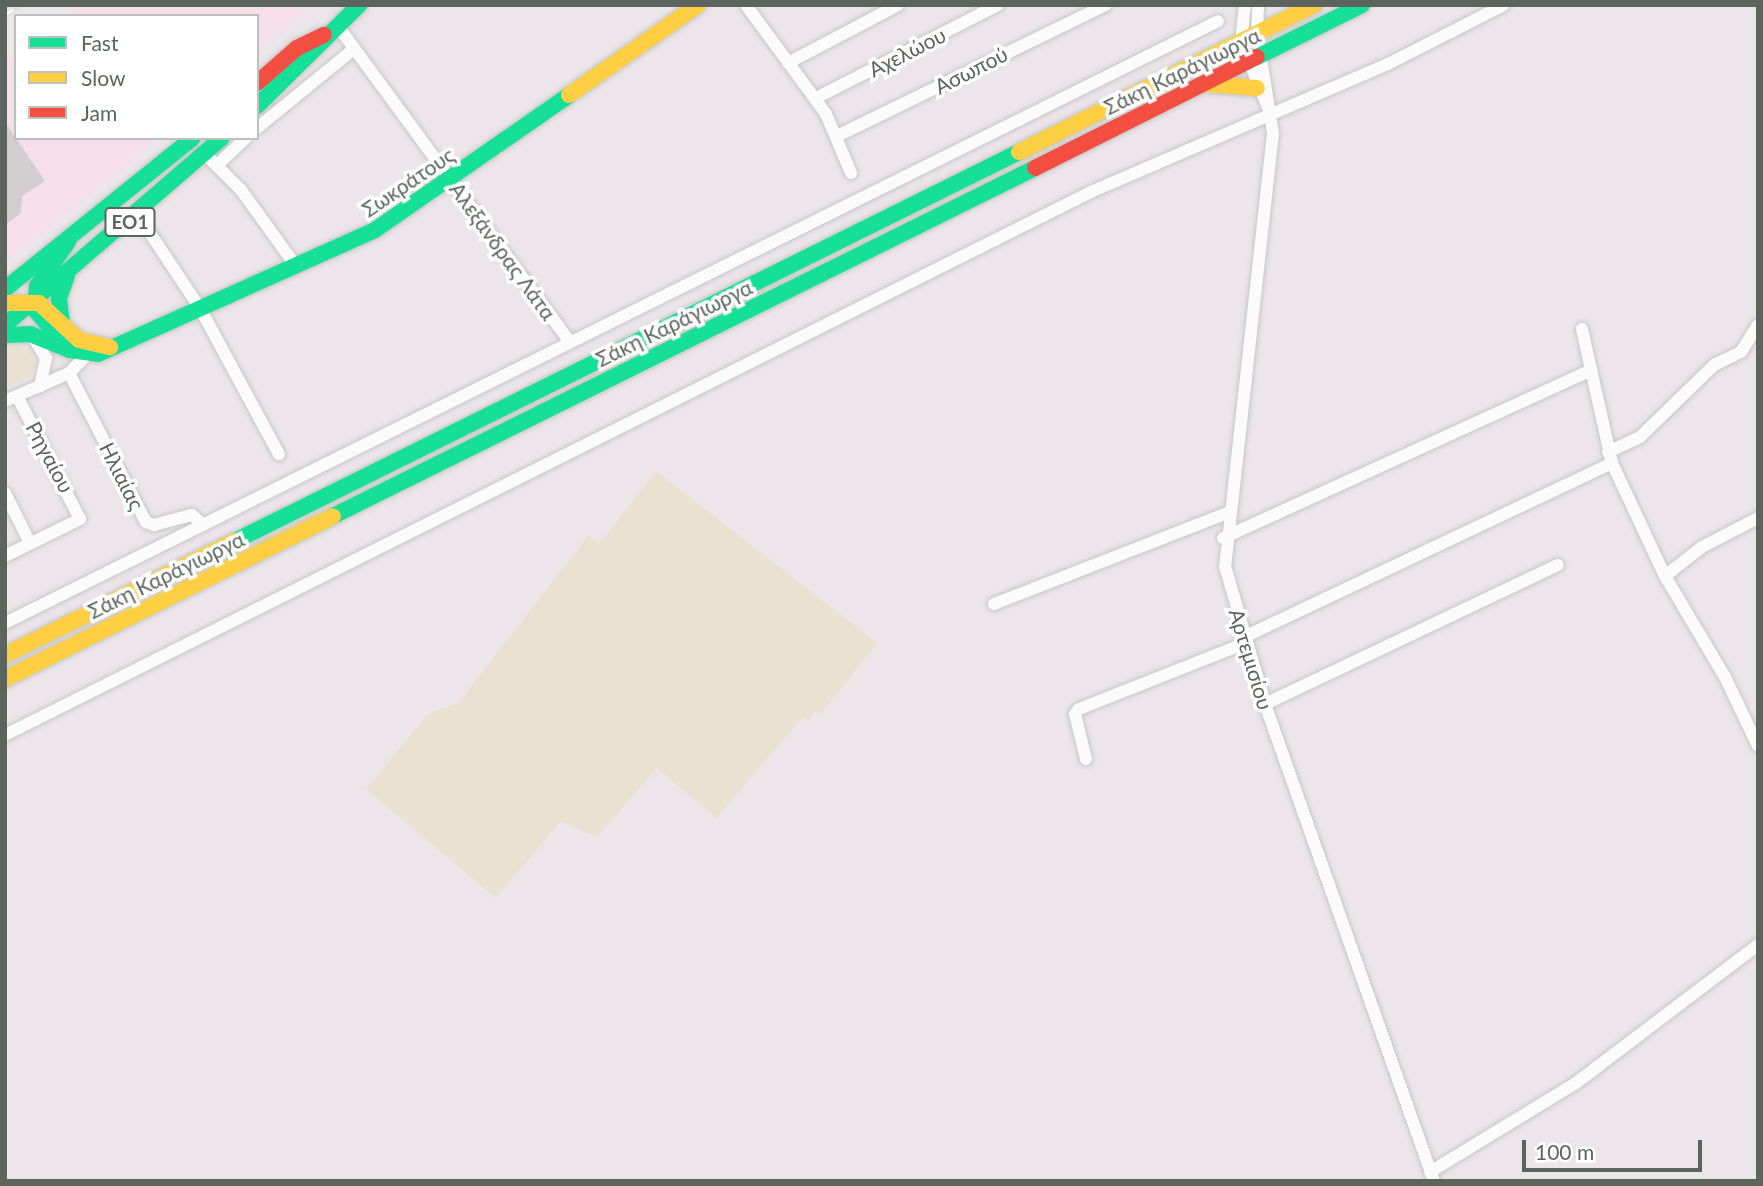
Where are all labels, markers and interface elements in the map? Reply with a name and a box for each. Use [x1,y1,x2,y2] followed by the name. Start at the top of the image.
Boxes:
[14,14,259,140] legend
[864,22,950,82] street label: Αχελώου
[1100,22,1264,120] street label: Σάκη Καράγιωργα
[81,30,118,55] text: Fast
[930,41,1012,99] street label: Ασωπού
[81,65,125,90] text: Slow
[81,100,117,125] text: Jam
[357,142,459,222] street label: Σωκράτους
[444,177,562,325] street label: Αλεξάνδρας Λάτα
[104,206,156,238] road number: ΕΟ1
[592,274,756,372] street label: Σάκη Καράγιωργα
[21,417,79,497] street label: Ρηγαίου
[94,438,150,514] street label: Ηλιαίας
[84,526,248,624] street label: Σάκη Καράγιωργα
[1224,605,1278,713] street label: Αρτεμισίου
[1525,1126,1705,1170] scale bar
[1535,1139,1594,1164] text: 100 m

